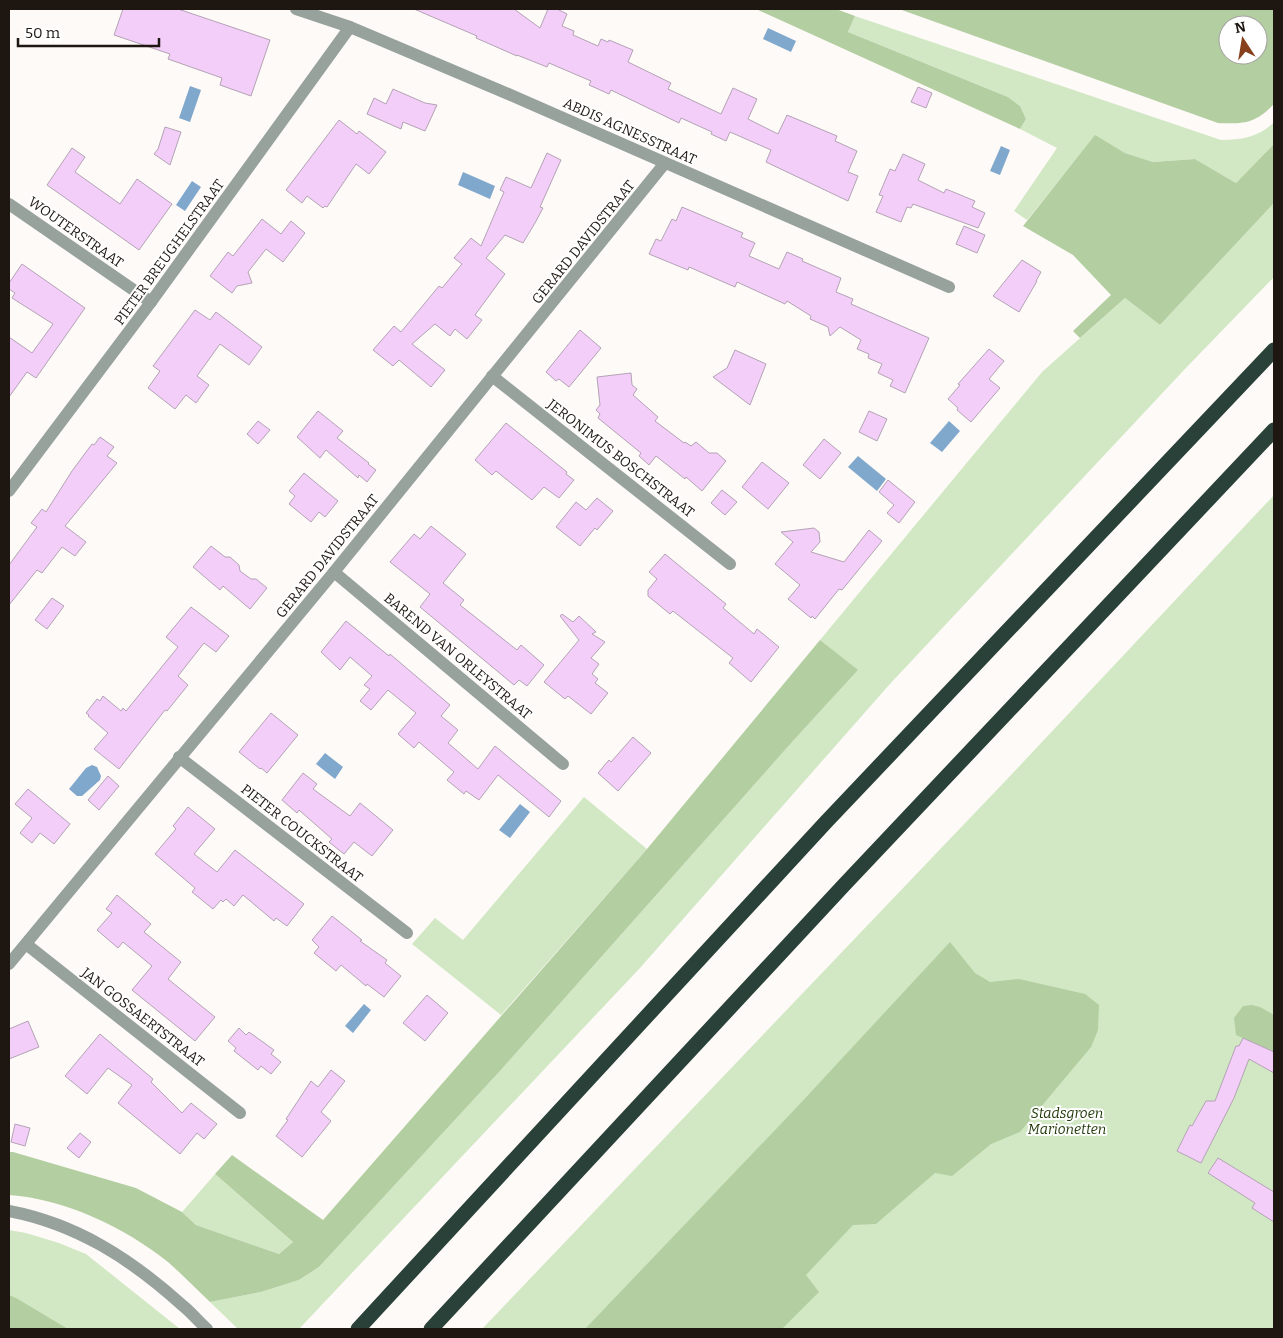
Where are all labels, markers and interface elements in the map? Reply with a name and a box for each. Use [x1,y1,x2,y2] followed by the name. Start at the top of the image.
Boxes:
[18,15,159,47] scale bar
[1218,15,1268,65] north arrow
[1233,18,1248,37] text: N
[25,24,61,42] text: 50 m
[561,94,699,168] street label: ABDIS AGNESSTRAAT
[111,176,228,328] street label: PIETER BREUGHELSTRAAT
[528,177,638,307] street label: GERARD DAVIDSTRAAT
[25,193,127,272] street label: WOUTERSTRAAT
[543,395,698,521] street label: JERONIMUS BOSCHSTRAAT
[272,491,382,621] street label: GERARD DAVIDSTRAAT
[380,590,535,723] street label: BAREND VAN ORLEYSTRAAT
[238,781,366,886] street label: PIETER COUCKSTRAAT
[77,964,207,1071] street label: JAN GOSSAERTSTRAAT
[1028,1105,1106,1138] park label: Stadsgroen Marionetten

